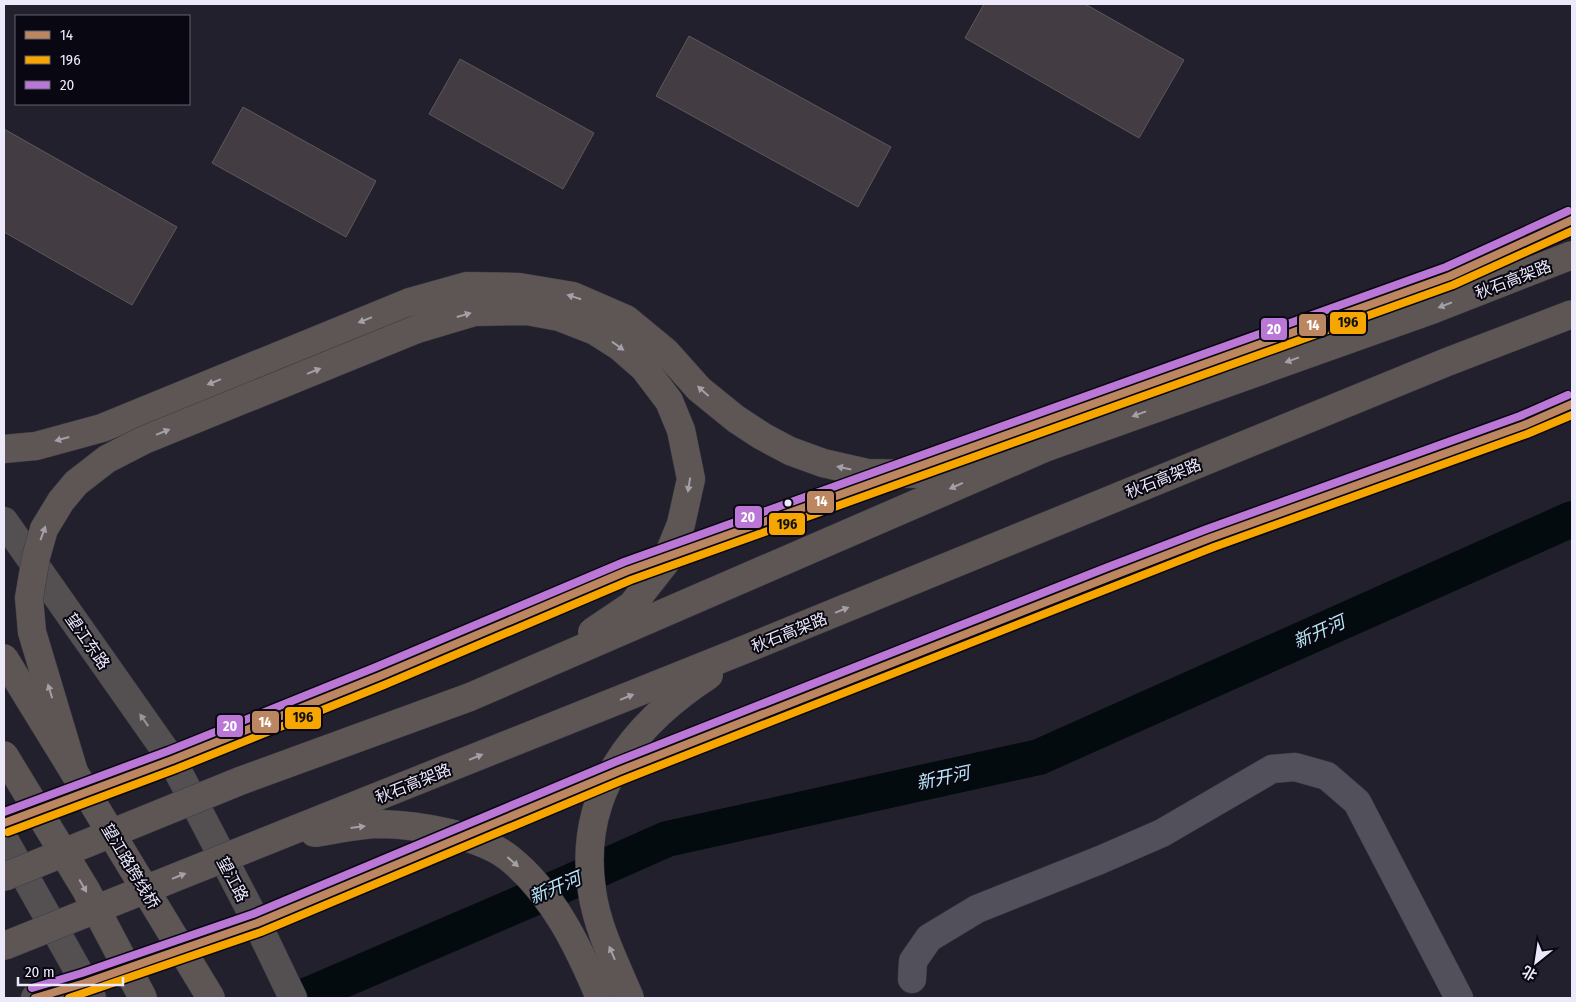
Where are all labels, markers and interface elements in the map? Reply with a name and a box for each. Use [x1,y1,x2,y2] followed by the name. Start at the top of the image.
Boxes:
[15,15,190,105] legend
[60,26,73,44] text: 14
[60,51,81,69] text: 196
[60,76,74,94] text: 20
[1472,256,1554,303] street label: 秋石高架路
[566,293,581,300] one-way arrow
[1438,302,1453,309] one-way arrow
[457,311,472,319] one-way arrow
[1329,311,1367,335] line badge: 196
[1298,313,1327,337] line badge: 14
[1338,314,1358,331] text: 196
[357,317,372,324] one-way arrow
[1260,317,1288,341] line badge: 20
[1306,317,1320,334] text: 14
[1266,321,1281,338] text: 20
[611,341,625,351] one-way arrow
[1285,357,1300,364] one-way arrow
[307,367,322,375] one-way arrow
[206,378,221,386] one-way arrow
[697,385,709,397] one-way arrow
[1131,410,1146,418] one-way arrow
[156,428,171,436] one-way arrow
[55,436,70,444] one-way arrow
[1123,455,1204,502] street label: 秋石高架路
[835,463,851,471] one-way arrow
[685,477,693,493] one-way arrow
[949,483,963,491] one-way arrow
[806,490,835,514] line badge: 14
[814,493,828,510] text: 14
[783,498,793,508] unlabelled marker
[734,505,763,529] line badge: 20
[740,509,755,526] text: 20
[768,512,806,536] line badge: 196
[777,516,797,533] text: 196
[40,526,47,541] one-way arrow
[835,605,849,613] one-way arrow
[749,609,830,656] street label: 秋石高架路
[61,610,114,673] street label: 望江东路
[1290,610,1351,653] water label: 新开河
[46,684,54,699] one-way arrow
[620,693,635,701] one-way arrow
[284,706,322,730] line badge: 196
[293,709,313,726] text: 196
[251,710,280,734] line badge: 14
[139,713,149,727] one-way arrow
[216,714,244,738] line badge: 20
[258,714,272,731] text: 14
[222,718,237,735] text: 20
[469,753,484,761] one-way arrow
[373,760,454,807] street label: 秋石高架路
[914,761,975,794] water label: 新开河
[98,820,163,912] street label: 望江路跨线桥
[350,823,366,831] one-way arrow
[213,854,252,905] street label: 望江路
[506,856,518,868] one-way arrow
[526,866,587,909] water label: 新开河
[172,872,187,880] one-way arrow
[79,880,88,893] one-way arrow
[1511,937,1561,987] north arrow
[607,946,615,960] one-way arrow
[18,954,122,986] scale bar
[1519,962,1540,984] text: 北
[25,963,55,981] text: 20 m

